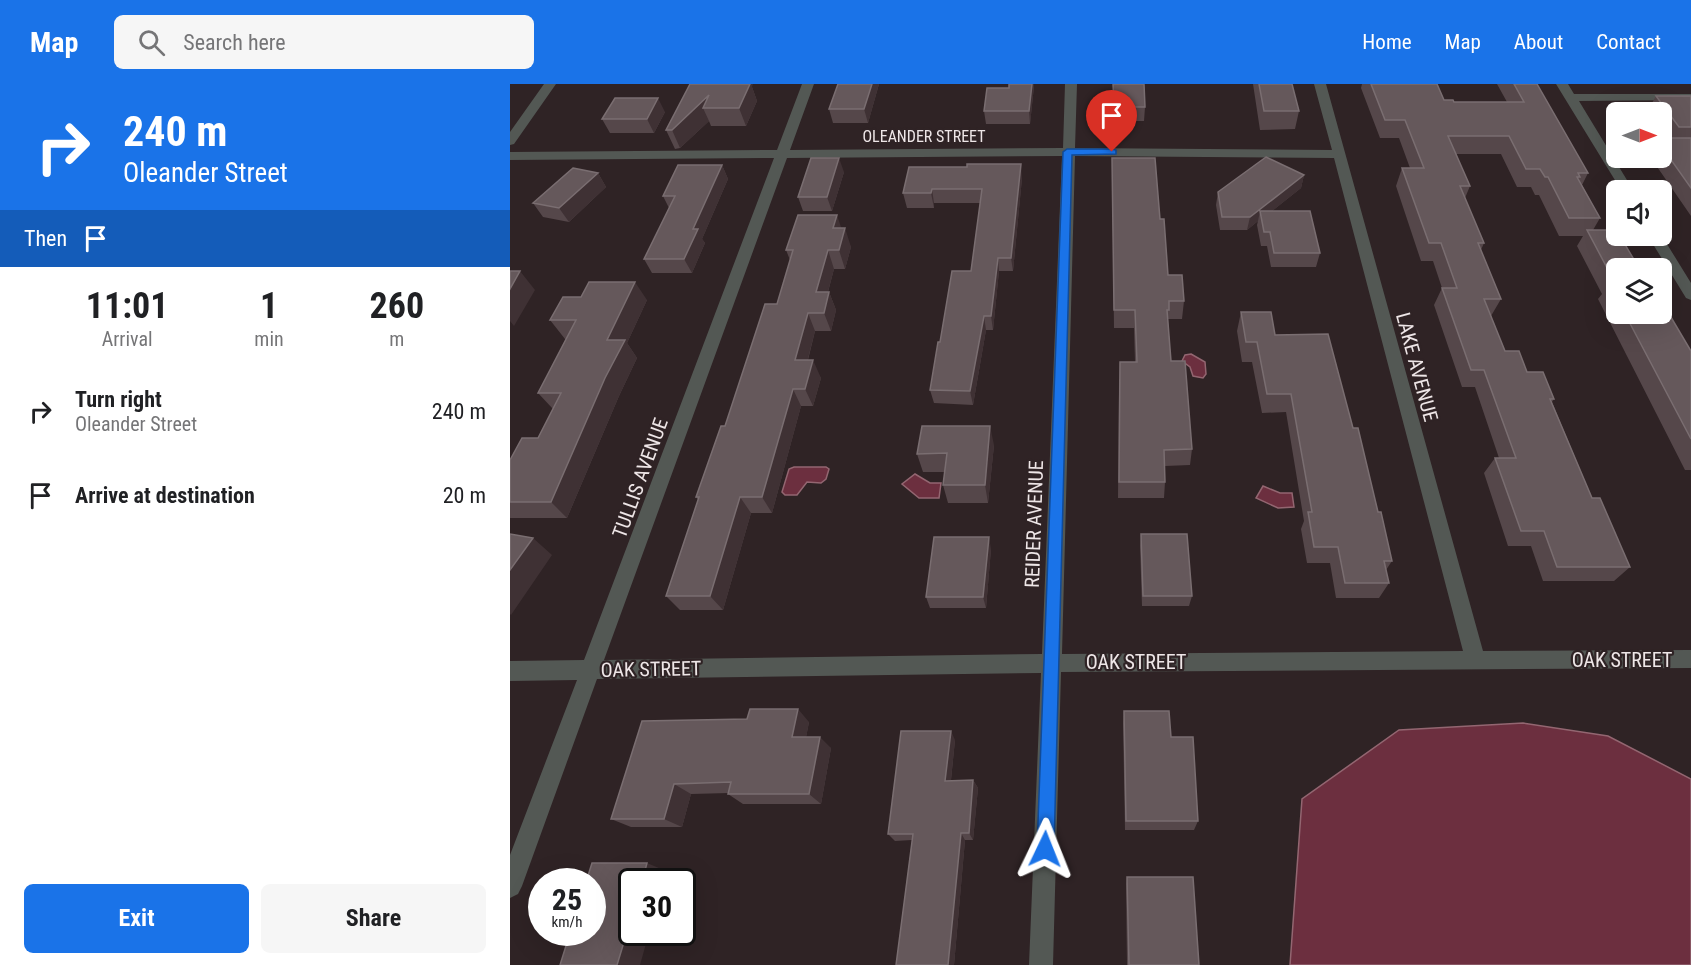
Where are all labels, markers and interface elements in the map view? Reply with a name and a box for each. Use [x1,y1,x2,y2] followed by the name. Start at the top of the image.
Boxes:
[114,15,534,69] search box
[30,26,78,59] text: Map
[135,26,168,59] icon: search
[183,30,286,55] text: Search here
[1362,30,1412,54] text: Home
[1445,30,1481,54] text: Map
[1514,30,1563,54] text: About
[1596,30,1661,54] text: Contact
[1086,90,1137,152] pin
[1095,99,1128,132] icon: arrive
[1606,102,1672,168] north arrow
[1606,102,1672,324] map controls
[123,107,228,156] text: 240 m
[24,108,102,186] icon: right
[862,127,986,146] street label: OLEANDER STREET
[123,157,288,189] text: Oleander Street
[1606,180,1672,246] button: sound
[79,222,112,255] icon: arrive
[24,226,67,251] text: Then
[1606,258,1672,324] button: layers
[86,285,168,327] text: 11:01
[260,285,278,327] text: 1
[370,285,424,327] text: 260
[1391,310,1443,424] street label: LAKE AVENUE
[102,327,153,351] text: Arrival
[254,327,284,351] text: min
[389,327,404,351] text: m
[75,387,162,412] text: Turn right
[24,395,57,428] icon: right
[432,399,486,424] text: 240 m
[75,412,197,436] text: Oleander Street
[607,415,673,541] street label: TULLIS AVENUE
[1020,460,1048,588] street label: REIDER AVENUE
[24,479,57,512] icon: arrive
[75,483,255,508] text: Arrive at destination
[443,483,486,508] text: 20 m
[1572,648,1672,672] street label: OAK STREET
[1086,650,1186,674] street label: OAK STREET
[600,656,702,682] street label: OAK STREET
[1013,817,1077,881] position arrow
[618,868,696,946] speed limit sign: 30
[552,882,582,917] text: 25
[24,884,249,953] button: Exit
[261,884,486,953] button: Share
[552,913,582,931] text: km/h

